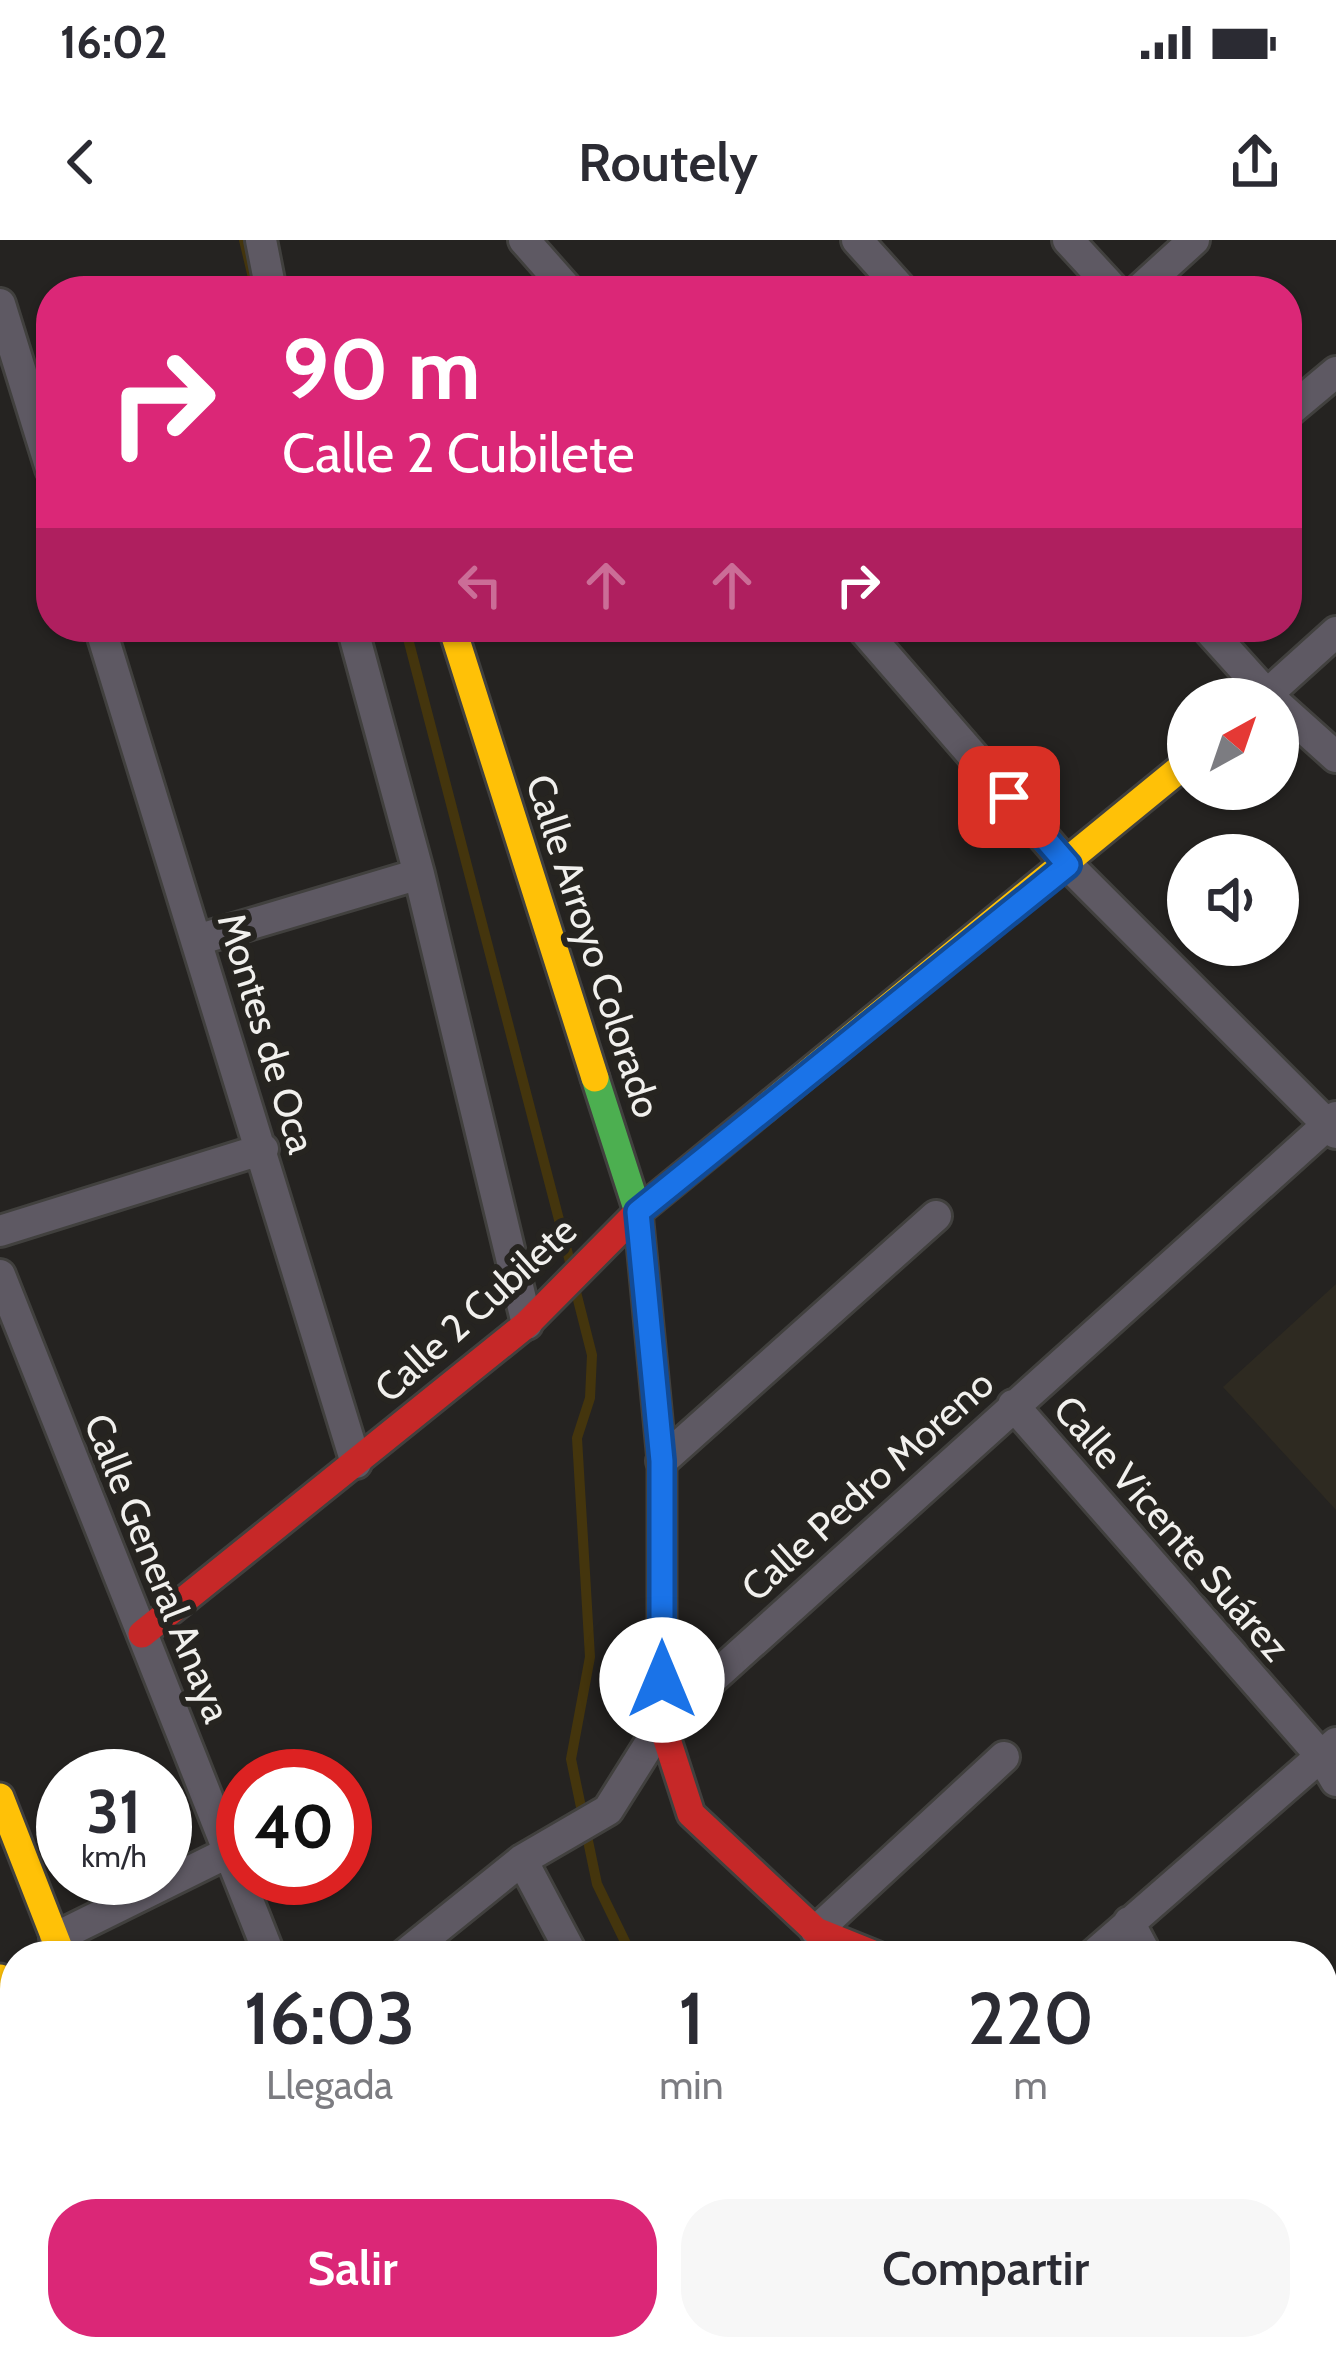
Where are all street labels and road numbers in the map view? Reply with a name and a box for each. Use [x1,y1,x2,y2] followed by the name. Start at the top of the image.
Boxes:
[516,769,672,1123] street label: Calle Arroyo Colorado
[208,907,326,1159] street label: Montes de Oca
[364,1206,586,1412] street label: Calle 2 Cubilete
[731,1359,1003,1611] street label: Calle Pedro Moreno
[1044,1385,1300,1671] street label: Calle Vicente Suárez
[74,1407,242,1729] street label: Calle General Anaya

